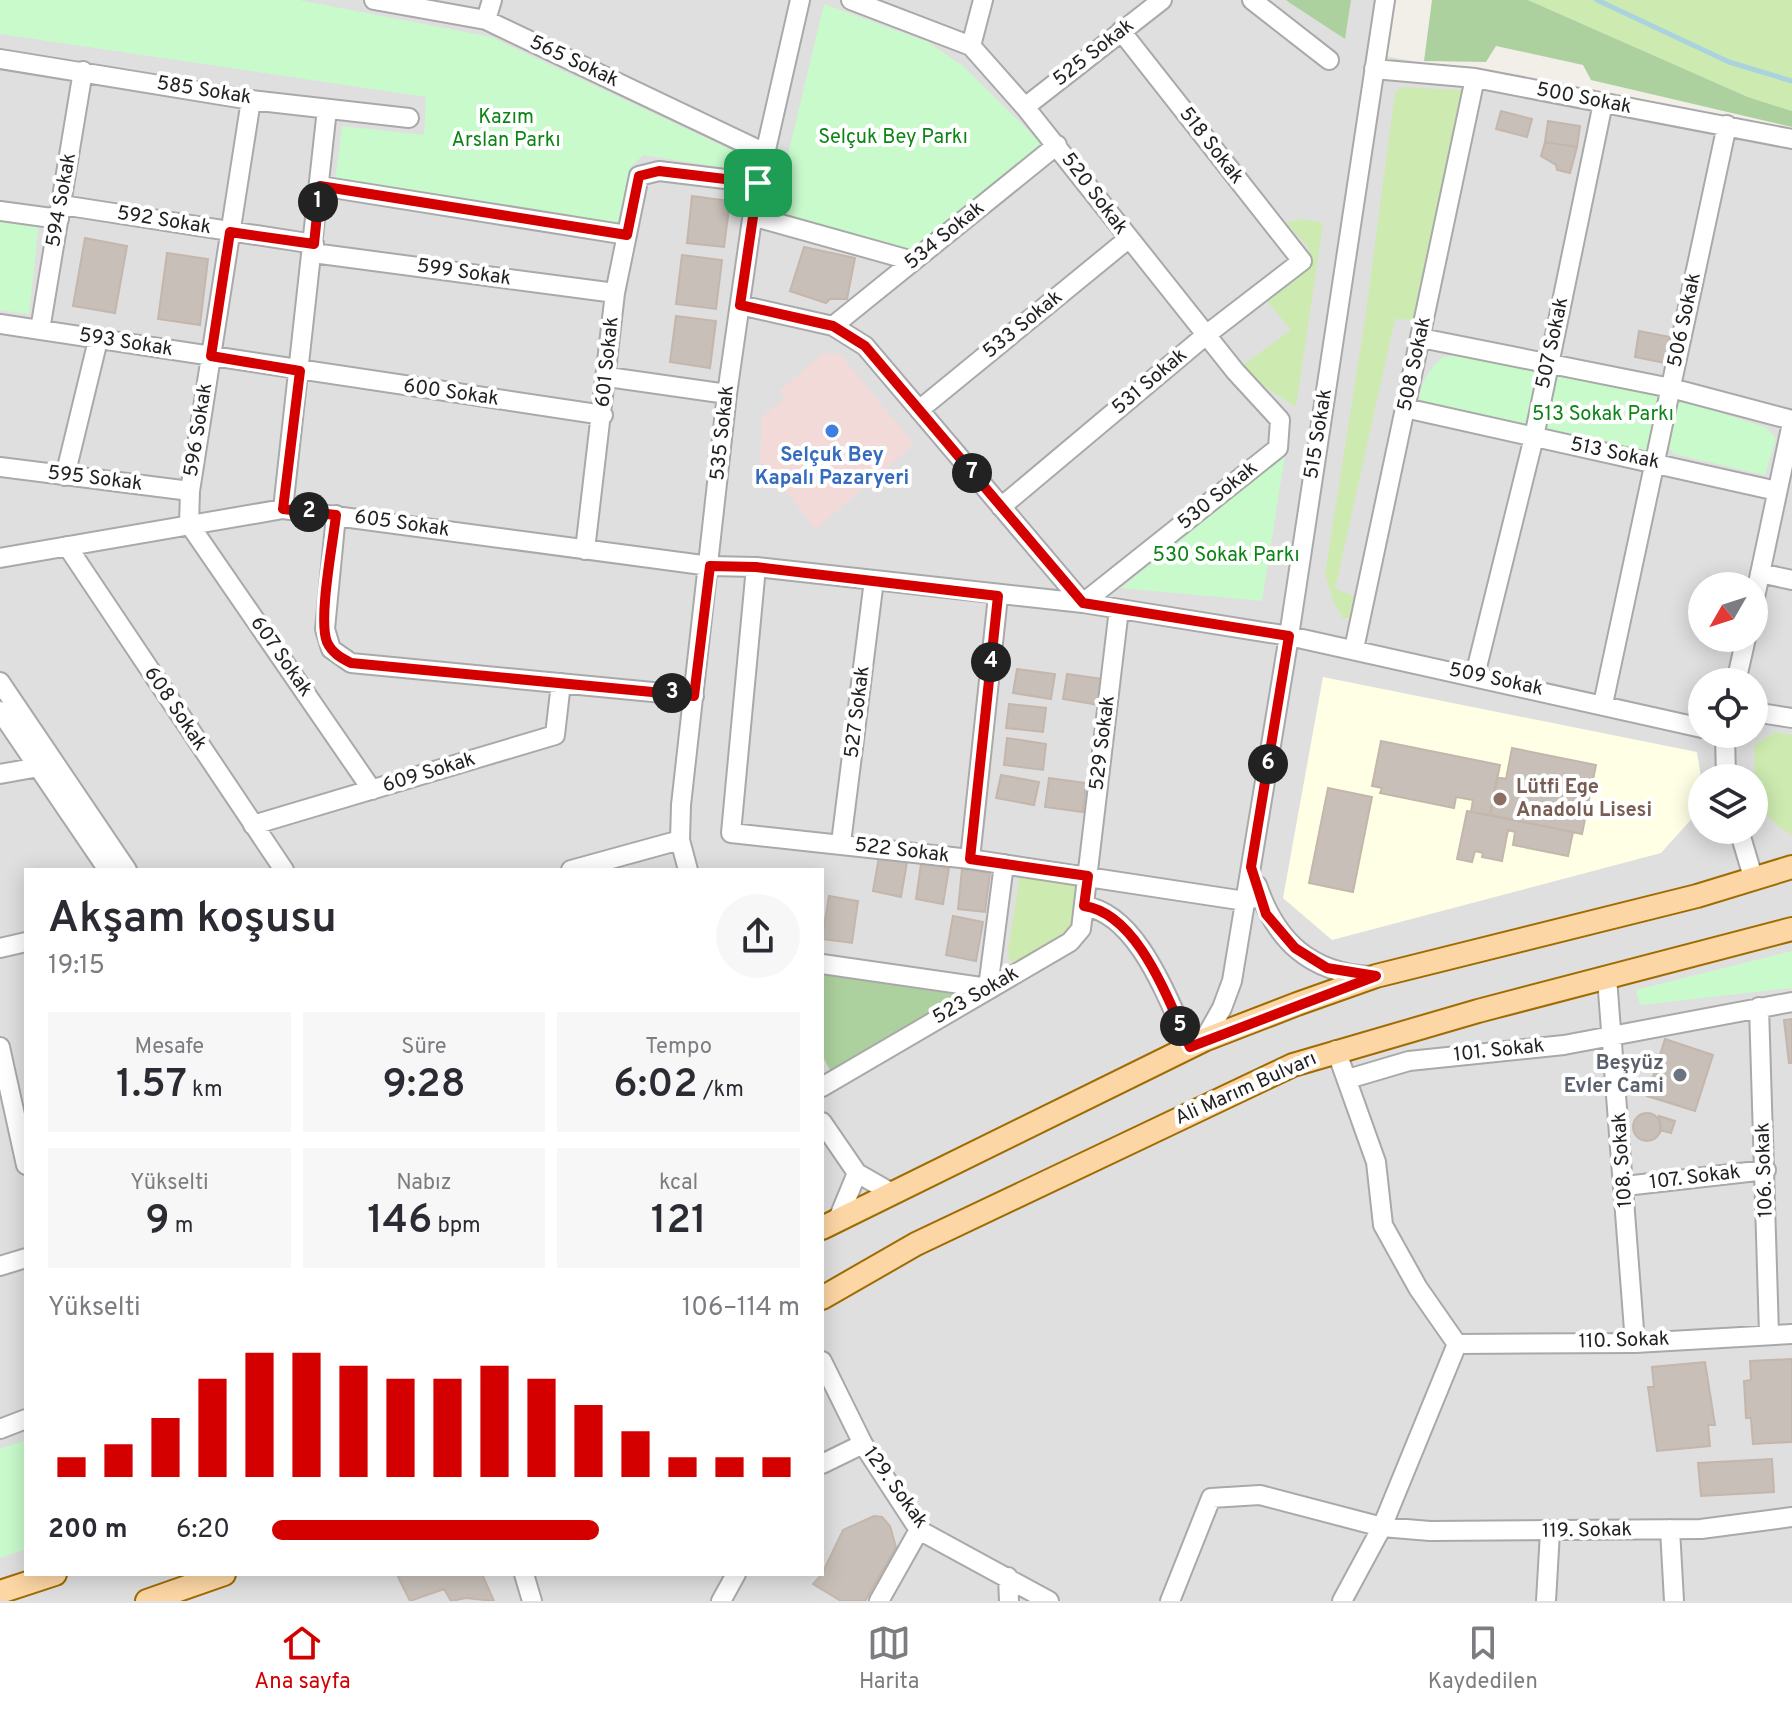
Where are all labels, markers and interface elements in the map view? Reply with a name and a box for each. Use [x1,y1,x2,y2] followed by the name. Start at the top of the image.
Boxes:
[1048,13,1140,93] street label: 525 Sokak
[525,30,623,94] street label: 565 Sokak
[155,71,253,111] street label: 585 Sokak
[1534,77,1634,121] street label: 500 Sokak
[1173,102,1249,190] street label: 518 Sokak
[451,105,561,154] park label: Kazım Arslan Parkı
[818,125,968,151] park label: Selçuk Bey Parkı
[1055,148,1133,240] street label: 520 Sokak
[724,149,792,217] pin
[41,151,83,249] street label: 594 Sokak
[736,161,780,205] icon: arrive
[298,182,338,222] pin: 1
[314,188,322,215] text: 1
[900,196,990,276] street label: 534 Sokak
[115,201,213,241] street label: 592 Sokak
[415,254,513,292] street label: 599 Sokak
[1662,270,1708,370] street label: 506 Sokak
[978,285,1068,365] street label: 533 Sokak
[1531,295,1575,391] street label: 507 Sokak
[1392,314,1438,414] street label: 508 Sokak
[590,315,626,409] street label: 601 Sokak
[77,323,175,363] street label: 593 Sokak
[1107,343,1193,421] street label: 531 Sokak
[402,373,500,413] street label: 600 Sokak
[179,381,219,479] street label: 596 Sokak
[705,384,741,482] street label: 535 Sokak
[1299,387,1339,481] street label: 515 Sokak
[1532,402,1674,428] park label: 513 Sokak Parkı
[823,422,841,440] marker: Selçuk Bey Kapalı Pazaryeri
[1568,432,1662,476] street label: 513 Sokak
[755,443,909,492] place label: Selçuk Bey Kapalı Pazaryeri
[952,453,992,493] pin: 7
[1173,456,1263,536] street label: 530 Sokak
[966,459,978,486] text: 7
[46,460,144,498] street label: 595 Sokak
[289,492,329,532] pin: 2
[302,498,316,525] text: 2
[353,504,451,544] street label: 605 Sokak
[1152,543,1300,569] park label: 530 Sokak Parkı
[1688,572,1768,652] north arrow
[1688,572,1768,844] map controls
[244,612,318,702] street label: 607 Sokak
[971,642,1011,682] pin: 4
[984,648,998,675] text: 4
[1446,657,1546,703] street label: 509 Sokak
[137,662,213,756] street label: 608 Sokak
[839,664,877,760] street label: 527 Sokak
[1688,668,1768,748] button: locate
[652,673,692,713] pin: 3
[665,679,679,706] text: 3
[1084,694,1122,792] street label: 529 Sokak
[1248,744,1288,784] pin: 6
[380,747,478,799] street label: 609 Sokak
[1261,750,1275,777] text: 6
[1688,764,1768,844] button: layers
[1516,775,1652,824] place label: Lütfi Ege Anadolu Lisesi
[1491,790,1509,808] marker: Lütfi Ege Anadolu Lisesi
[853,832,951,870] street label: 522 Sokak
[48,892,337,948] text: Akşam koşusu
[716,894,800,978] button: share
[48,950,105,983] text: 19:15
[928,961,1024,1031] street label: 523 Sokak
[1160,1006,1200,1046] pin: 5
[1173,1012,1187,1039] text: 5
[1452,1033,1546,1069] street label: 101. Sokak
[135,1034,204,1061] text: Mesafe
[401,1034,447,1061] text: Süre
[645,1034,712,1061] text: Tempo
[1171,1046,1321,1132] street label: Ali Marım Bulvarı
[1564,1051,1664,1100] place label: Beşyüz Evler Cami
[116,1061,187,1111] text: 1.57
[382,1061,466,1111] text: 9:28
[613,1061,698,1111] text: 6:02
[1671,1066,1689,1084] marker: Beşyüz Evler Cami
[187,1077,223,1104] text: km
[698,1077,744,1104] text: /km
[1607,1111,1639,1209] street label: 108. Sokak
[1750,1122,1780,1218] street label: 106. Sokak
[1648,1160,1742,1196] street label: 107. Sokak
[130,1170,209,1197] text: Yükselti
[396,1170,452,1197] text: Nabız
[659,1170,698,1197] text: kcal
[145,1197,170,1247] text: 9
[367,1197,432,1247] text: 146
[651,1197,707,1247] text: 121
[170,1213,193,1240] text: m
[432,1213,481,1240] text: bpm
[48,1292,141,1325] text: Yükselti
[682,1292,800,1325] text: 106–114 m
[1578,1326,1670,1356] street label: 110. Sokak
[857,1442,933,1534] street label: 129. Sokak
[48,1514,127,1547] text: 200 m
[176,1514,230,1547] text: 6:20
[1542,1517,1632,1545] street label: 119. Sokak
[254,1621,351,1696] tab: Ana sayfa
[859,1621,919,1696] tab: Harita
[1428,1621,1538,1696] tab: Kaydedilen

